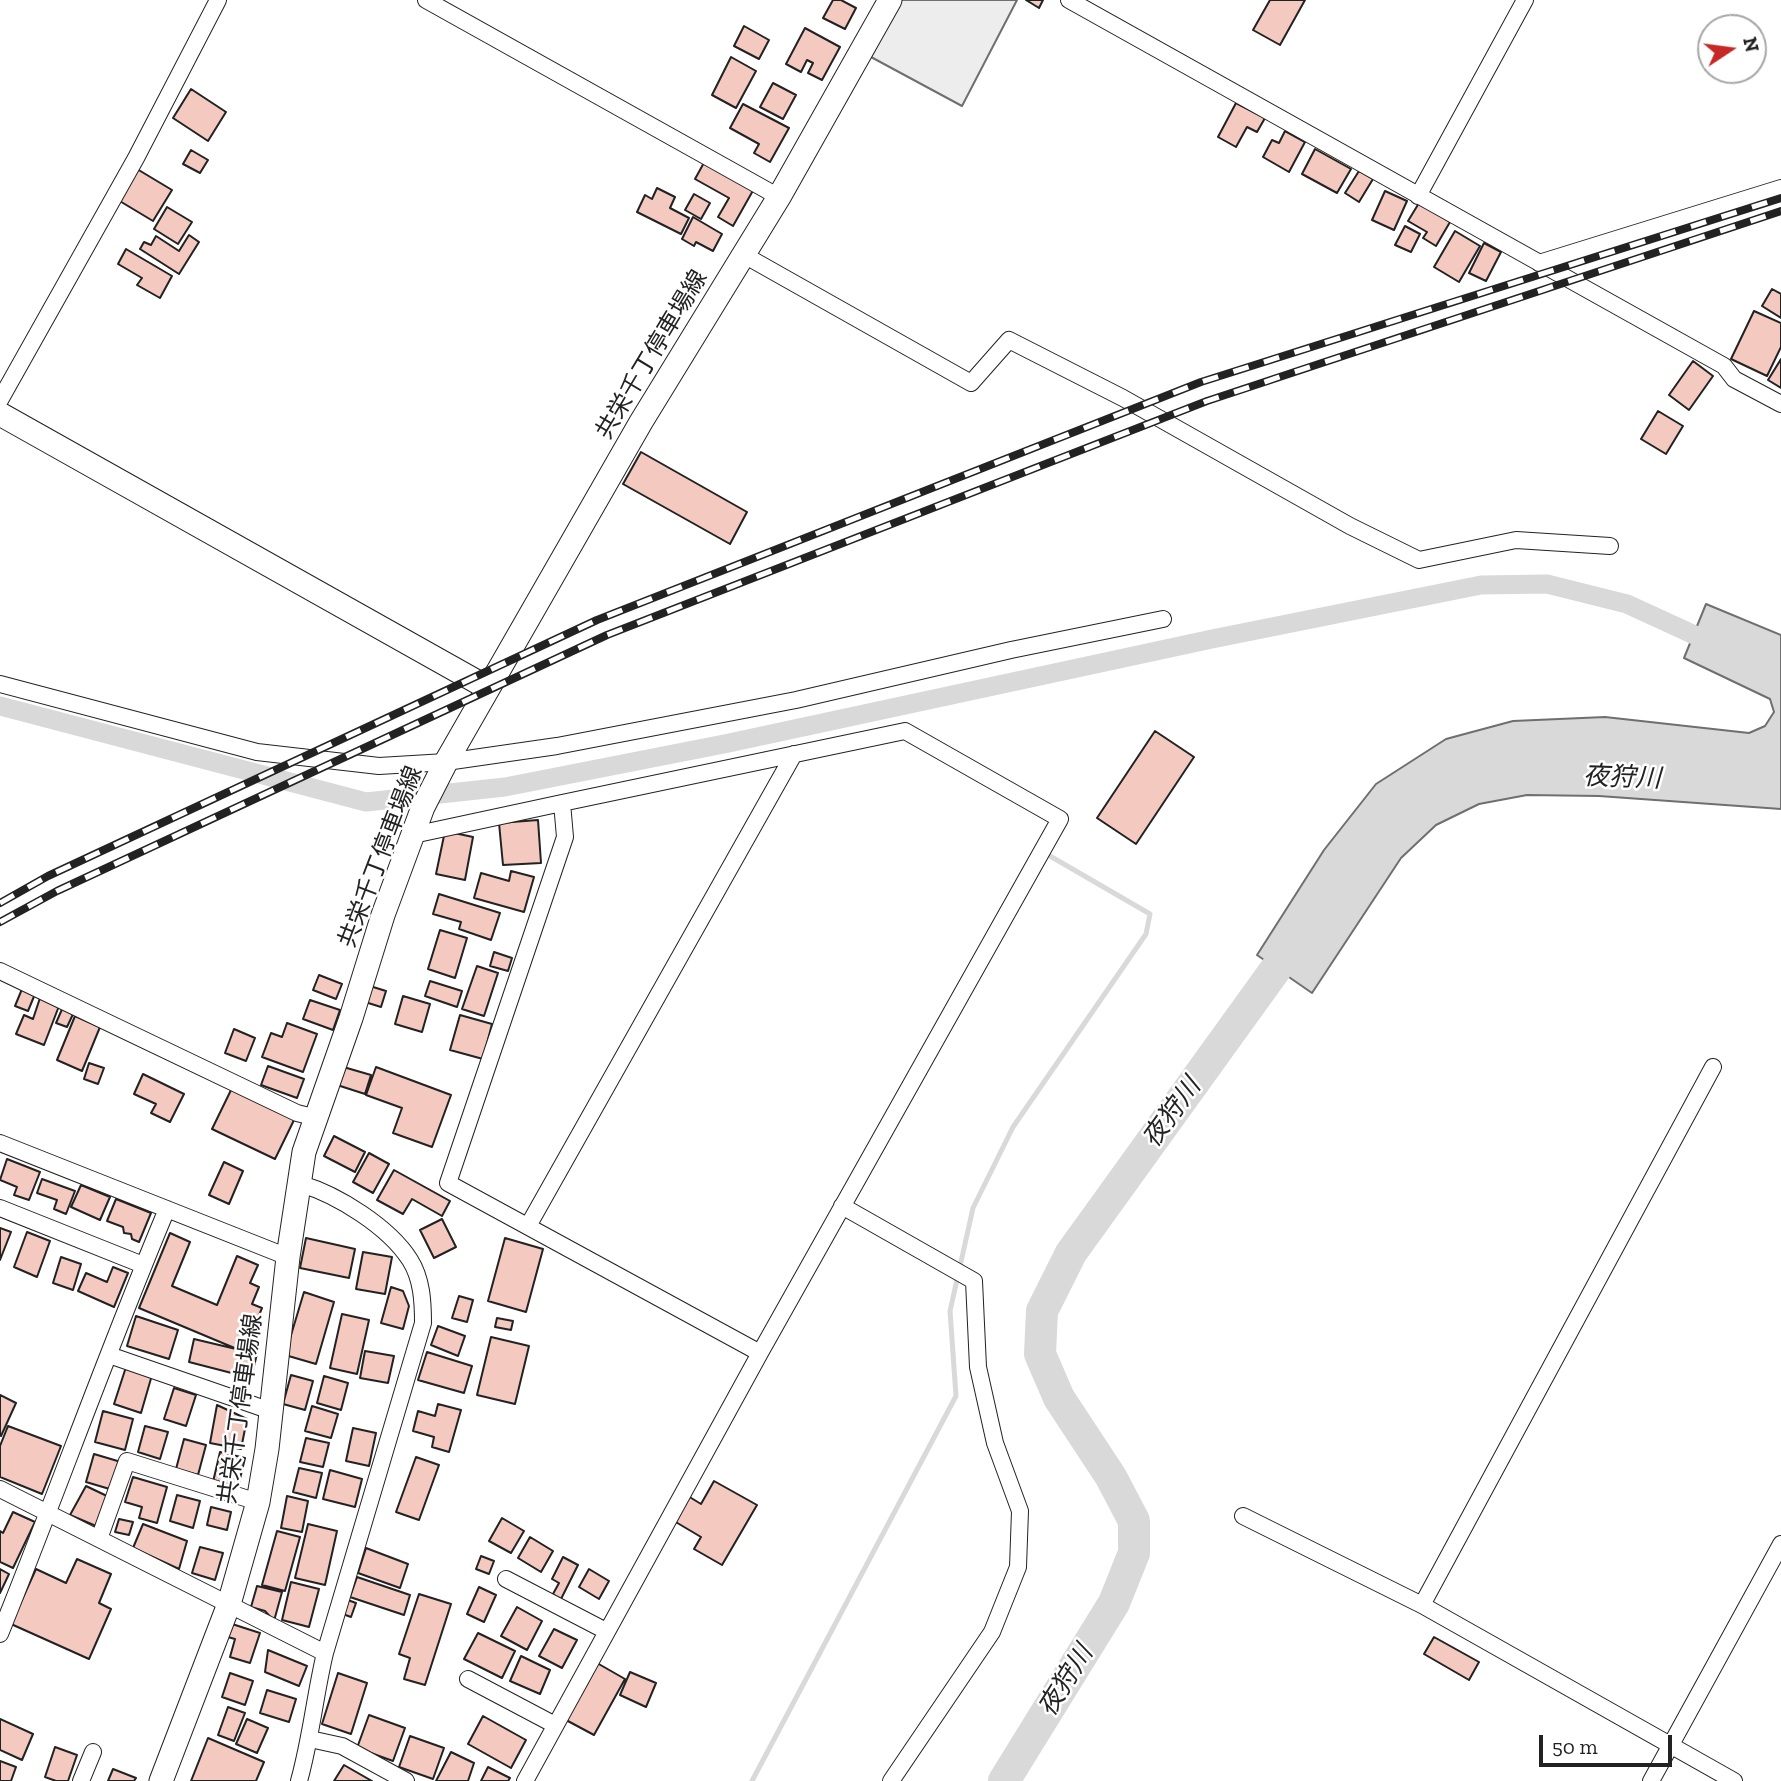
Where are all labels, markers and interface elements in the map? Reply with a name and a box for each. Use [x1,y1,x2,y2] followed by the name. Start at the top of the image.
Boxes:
[1697,14,1767,84] north arrow
[1738,35,1764,54] text: N
[590,265,714,445] street label: 共栄千丁停車場線
[1582,761,1662,795] water label: 夜狩川
[333,762,429,952] street label: 共栄千丁停車場線
[1136,1072,1208,1154] water label: 夜狩川
[213,1312,269,1506] street label: 共栄千丁停車場線
[1032,1640,1100,1722] water label: 夜狩川
[1543,1722,1676,1766] scale bar
[1552,1734,1598,1759] text: 50 m

